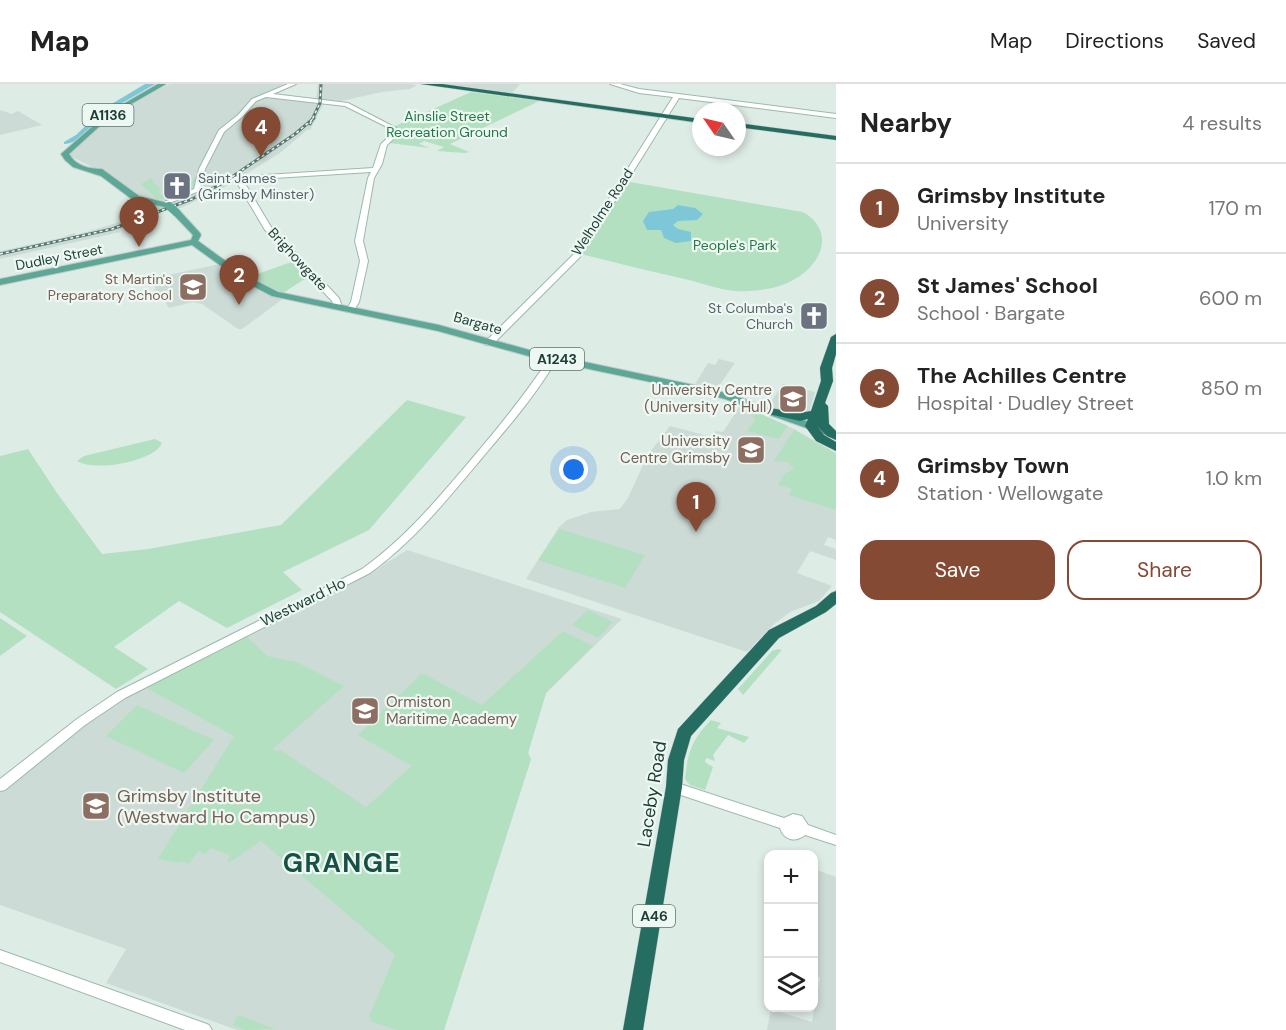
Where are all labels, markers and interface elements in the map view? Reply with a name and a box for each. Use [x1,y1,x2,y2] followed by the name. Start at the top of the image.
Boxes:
[30,23,90,60] text: Map
[990,27,1032,55] text: Map
[1065,27,1164,55] text: Directions
[1197,27,1256,55] text: Saved
[692,102,746,156] north arrow
[82,104,134,126] road number: A1136
[860,106,952,140] text: Nearby
[242,107,280,157] pin: 4
[386,107,508,141] park label: Ainslie Street Recreation Ground
[1182,110,1262,136] text: 4 results
[567,165,637,259] street label: Welholme Road
[198,169,314,203] place label: Saint James (Grimsby Minster)
[161,170,193,202] church icon: Saint James (Grimsby Minster)
[917,181,1105,210] text: Grimsby Institute
[876,195,883,221] text: 1
[1209,195,1262,221] text: 170 m
[120,198,158,247] pin: 3
[917,210,1009,236] text: University
[264,224,332,294] street label: Brighowgate
[693,236,777,254] park label: People's Park
[14,240,104,274] street label: Dudley Street
[220,256,258,305] pin: 2
[48,270,172,304] place label: St Martin's Preparatory School
[177,271,209,303] school or university icon: St Martin's Preparatory School
[917,271,1098,300] text: St James' School
[874,285,885,311] text: 2
[1199,285,1262,311] text: 600 m
[708,299,793,333] place label: St Columba's Church
[798,300,830,332] church icon: St Columba's Church
[917,300,1065,326] text: School · Bargate
[452,308,504,338] street label: Bargate
[530,348,584,370] road number: A1243
[917,361,1127,390] text: The Achilles Centre
[873,375,886,401] text: 3
[1201,375,1262,401] text: 850 m
[644,380,772,417] place label: University Centre (University of Hull)
[777,383,809,415] school or university icon: University Centre (University of Hull)
[917,390,1134,416] text: Hospital · Dudley Street
[620,431,731,468] place label: University Centre Grimsby
[735,434,767,466] school or university icon: University Centre Grimsby
[917,451,1069,480] text: Grimsby Town
[559,455,588,484] your location
[873,465,886,491] text: 4
[1206,465,1262,491] text: 1.0 km
[917,480,1103,506] text: Station · Wellowgate
[676,482,716,532] pin: 1
[860,540,1055,600] button: Save
[1067,540,1262,600] button: Share
[257,573,349,631] street label: Westward Ho
[386,692,518,729] place label: Ormiston Maritime Academy
[349,695,381,727] school or university icon: Ormiston Maritime Academy
[632,739,672,849] street label: Laceby Road
[117,784,315,829] place label: Grimsby Institute (Westward Ho Campus)
[80,790,112,822] school or university icon: Grimsby Institute (Westward Ho Campus)
[283,846,401,880] district label: GRANGE
[764,850,818,1012] map controls
[764,850,818,904] button: +
[764,904,818,958] button: −
[633,905,675,927] road number: A46
[764,958,818,1012] button: layers

